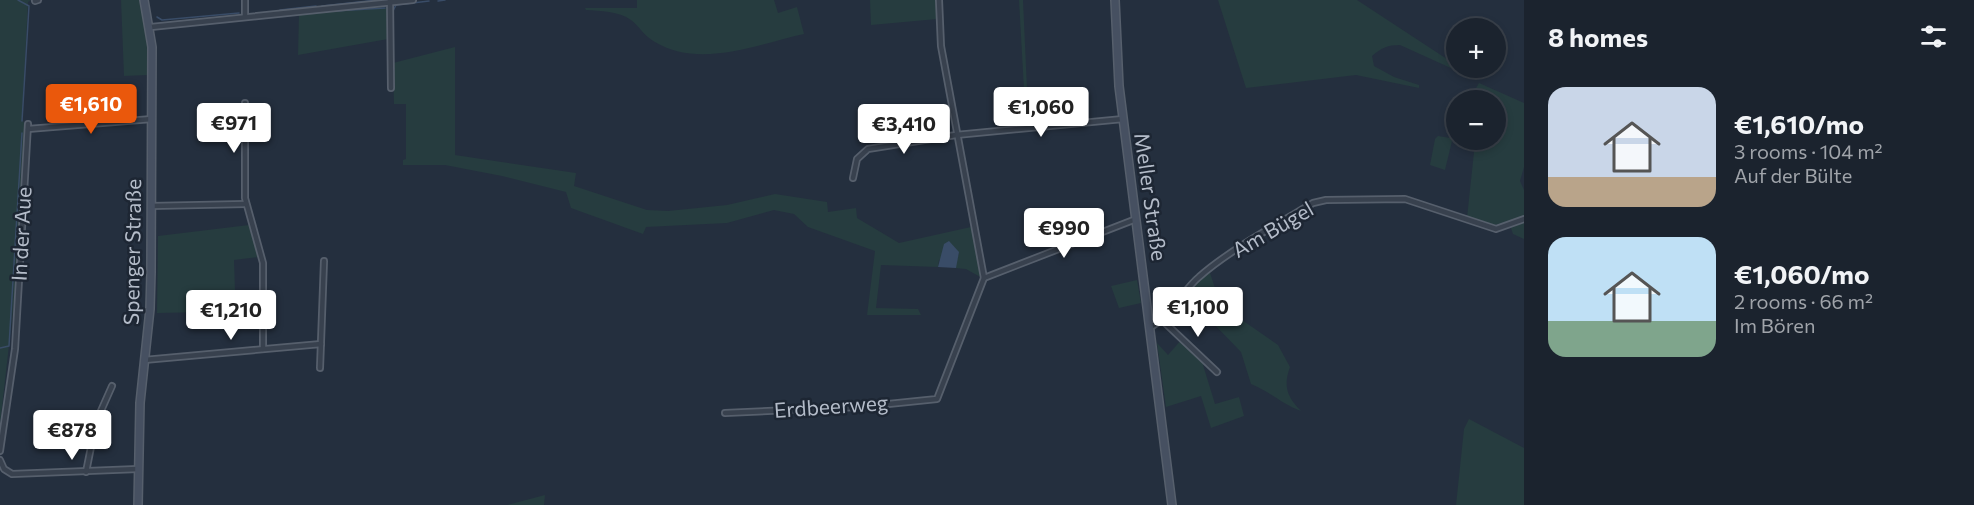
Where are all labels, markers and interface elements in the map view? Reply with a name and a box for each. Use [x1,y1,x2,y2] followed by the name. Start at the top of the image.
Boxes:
[1446,18,1506,150] map controls
[1446,18,1506,78] button: +
[1917,20,1950,53] icon: filters
[1548,21,1648,52] text: 8 homes
[42,84,140,135] pin: €1,610
[992,87,1090,138] pin: €1,060
[1446,90,1506,150] button: −
[60,91,122,115] text: €1,610
[1008,94,1074,118] text: €1,060
[198,103,270,154] pin: €971
[855,104,953,155] pin: €3,410
[1734,108,1864,139] text: €1,610/mo
[211,110,257,134] text: €971
[872,111,936,135] text: €3,410
[1596,111,1668,183] icon: home
[1130,131,1173,262] street label: Meller Straße
[1734,139,1883,163] text: 3 rooms · 104 m²
[1734,163,1852,187] text: Auf der Bülte
[118,179,145,325] street label: Spenger Straße
[6,186,35,282] street label: In der Aue
[1227,195,1317,262] street label: Am Bügel
[1028,208,1100,259] pin: €990
[1038,215,1090,239] text: €990
[1734,258,1869,289] text: €1,060/mo
[1596,261,1668,333] icon: home
[1149,287,1247,338] pin: €1,100
[1734,289,1873,313] text: 2 rooms · 66 m²
[182,290,280,341] pin: €1,210
[1167,294,1229,318] text: €1,100
[200,297,262,321] text: €1,210
[1734,313,1815,337] text: Im Bören
[773,389,889,422] street label: Erdbeerweg
[36,410,108,461] pin: €878
[47,417,97,441] text: €878

